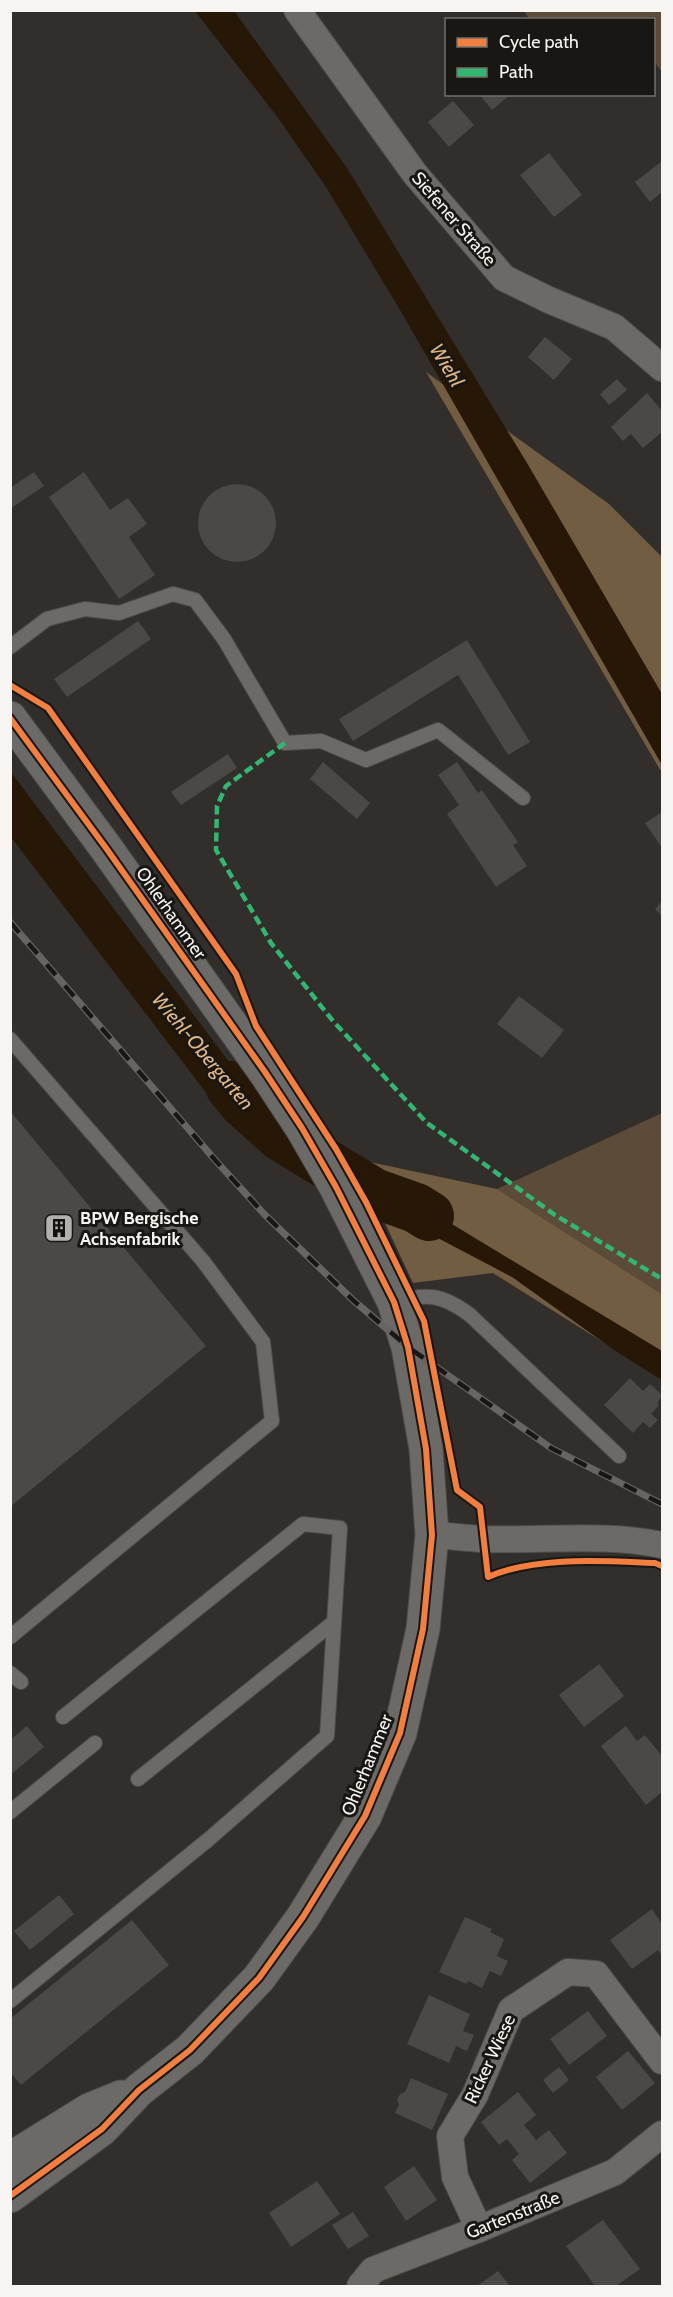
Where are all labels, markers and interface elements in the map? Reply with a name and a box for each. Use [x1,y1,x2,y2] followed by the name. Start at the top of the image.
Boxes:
[445,18,655,96] legend
[499,31,579,53] text: Cycle path
[499,61,533,83] text: Path
[407,167,501,271] street label: Siefener Straße
[425,339,469,391] water label: Wiehl
[131,863,211,964] street label: Ohlerhammer
[147,987,259,1115] water label: Wiehl-Obergarten
[80,1207,199,1250] place label: BPW Bergische Achsenfabrik
[43,1212,75,1244] building icon: BPW Bergische Achsenfabrik
[337,1711,397,1819] street label: Ohlerhammer
[460,2011,520,2107] street label: Ricker Wiese
[463,2186,563,2244] street label: Gartenstraße

